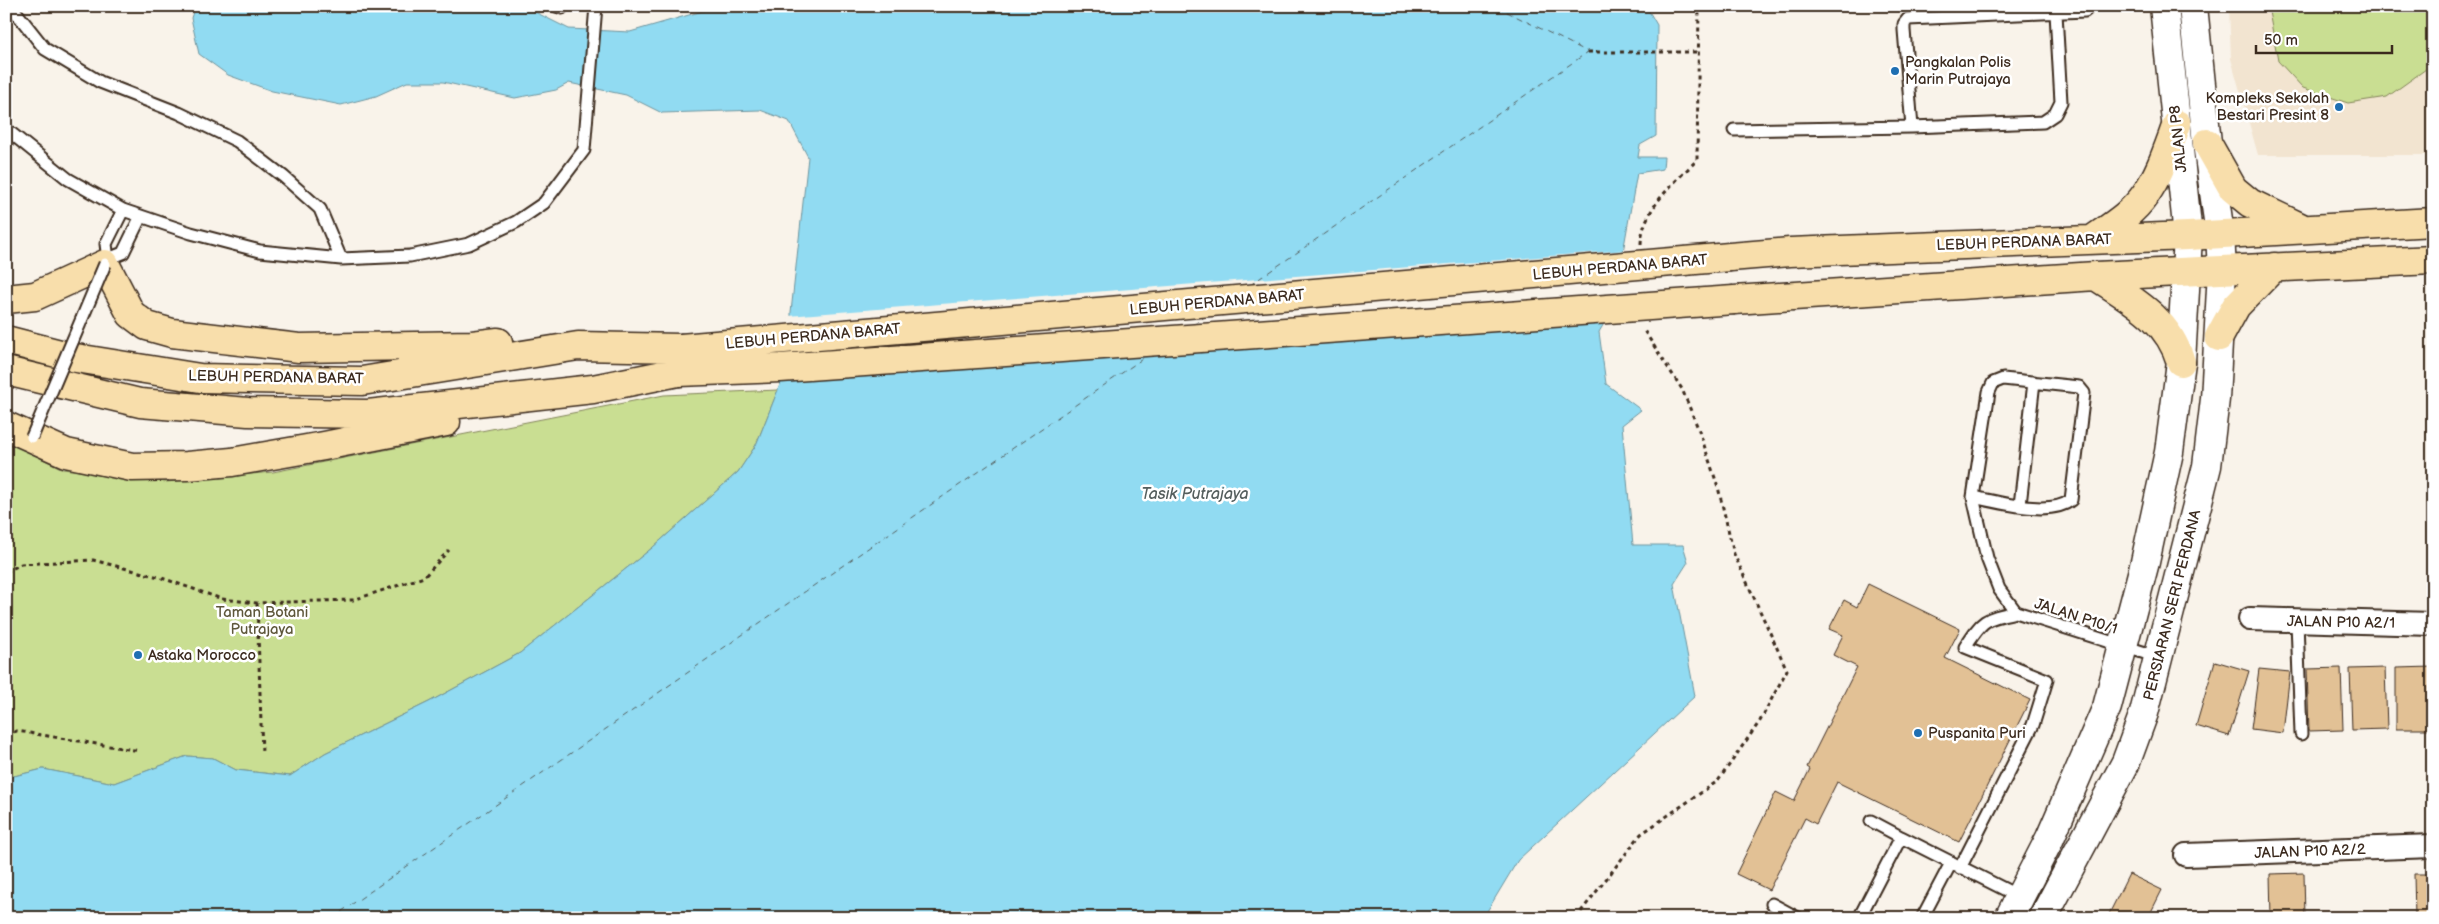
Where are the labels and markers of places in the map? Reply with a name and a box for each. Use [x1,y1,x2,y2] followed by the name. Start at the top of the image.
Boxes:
[1905,53,2011,89] place label: Pangkalan Polis Marin Putrajaya
[1889,65,1901,77] marker: Pangkalan Polis Marin Putrajaya
[2206,89,2329,125] place label: Kompleks Sekolah Bestari Presint 8
[2333,101,2345,113] marker: Kompleks Sekolah Bestari Presint 8
[148,646,256,665] place label: Astaka Morocco
[132,649,144,661] marker: Astaka Morocco
[1928,724,2026,743] place label: Puspanita Puri
[1912,727,1924,739] marker: Puspanita Puri

